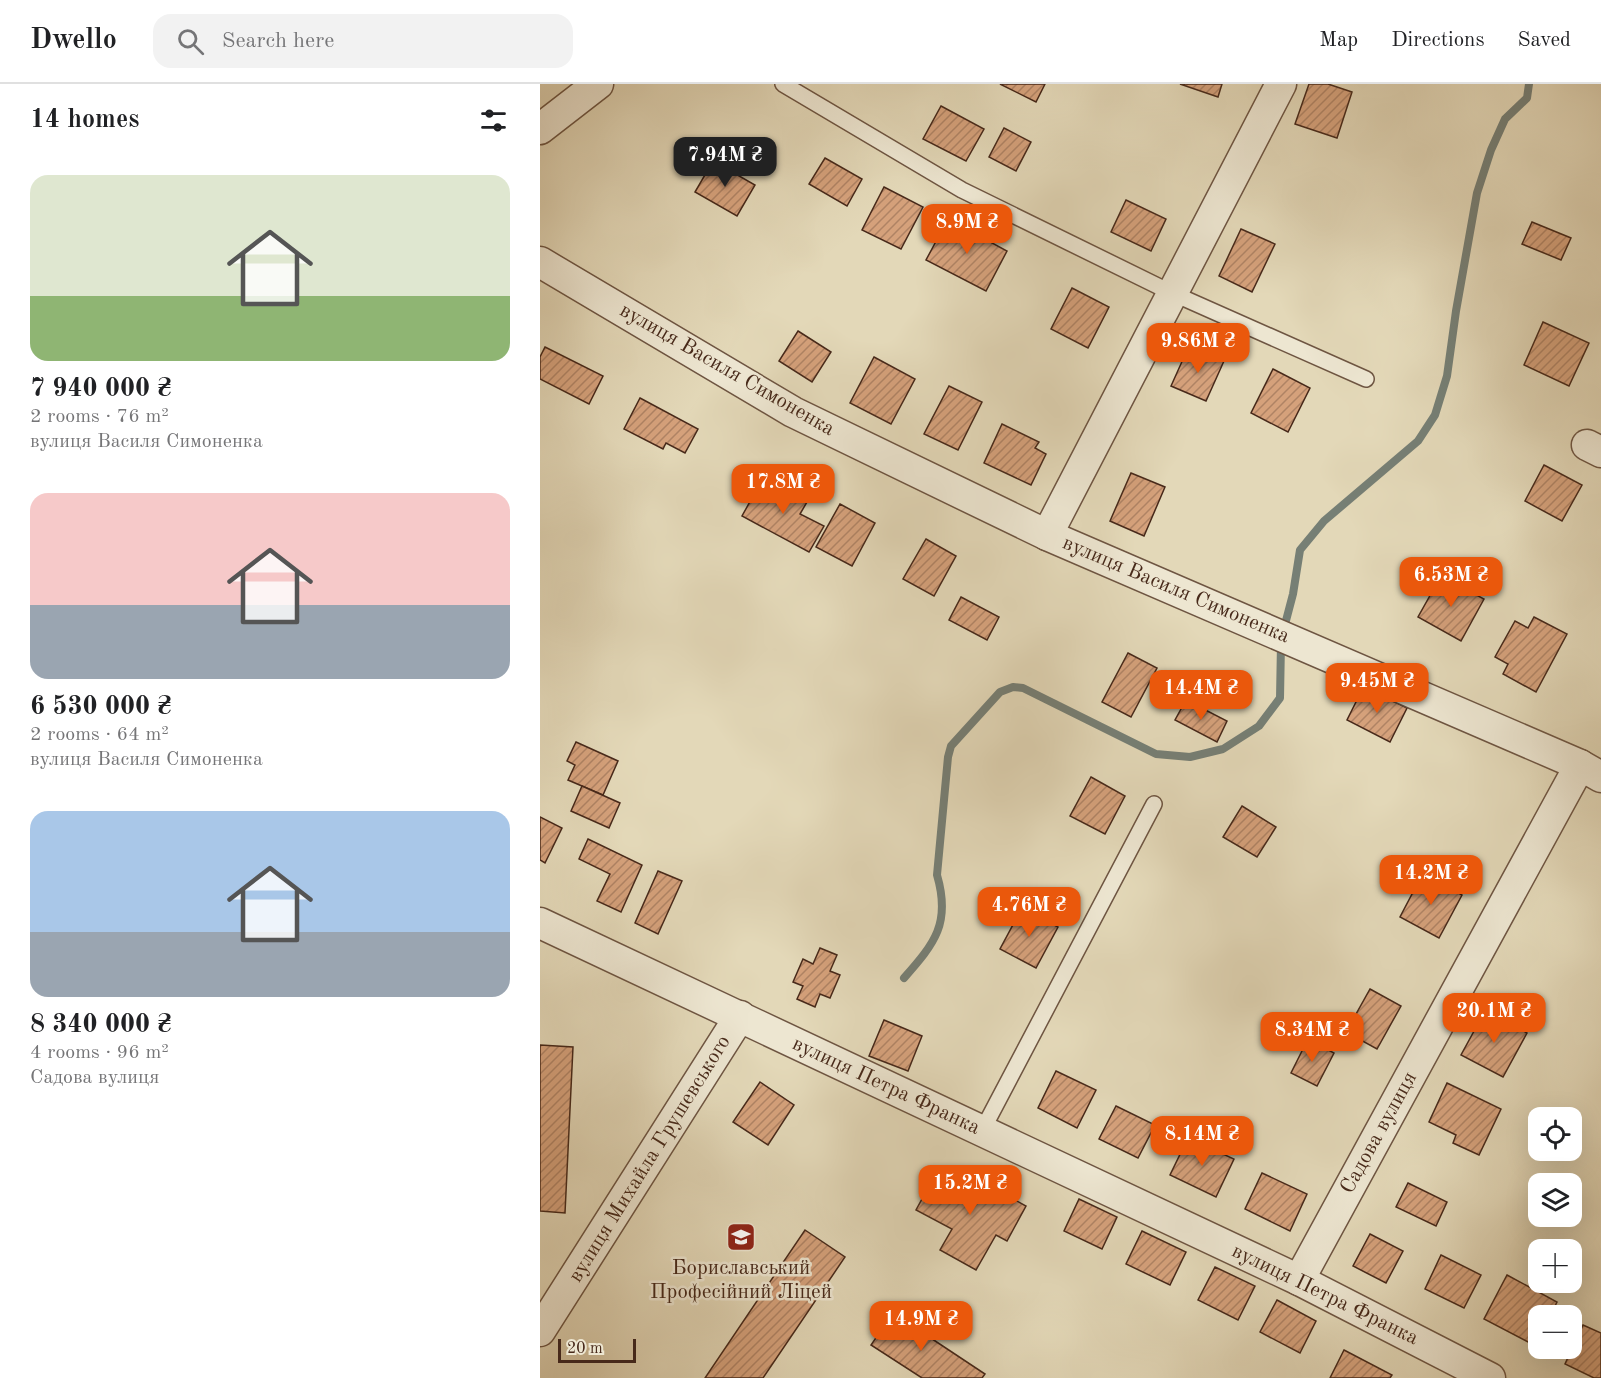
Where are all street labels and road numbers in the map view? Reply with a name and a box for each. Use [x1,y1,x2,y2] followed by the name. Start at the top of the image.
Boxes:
[616,300,838,440] street label: вулиця Василя Симоненка
[1059,533,1293,647] street label: вулиця Василя Симоненка
[565,1032,735,1286] street label: вулиця Михайла Грушевського
[789,1033,983,1139] street label: вулиця Петра Франка
[1337,1068,1421,1197] street label: Садова вулиця
[1228,1241,1422,1349] street label: вулиця Петра Франка

